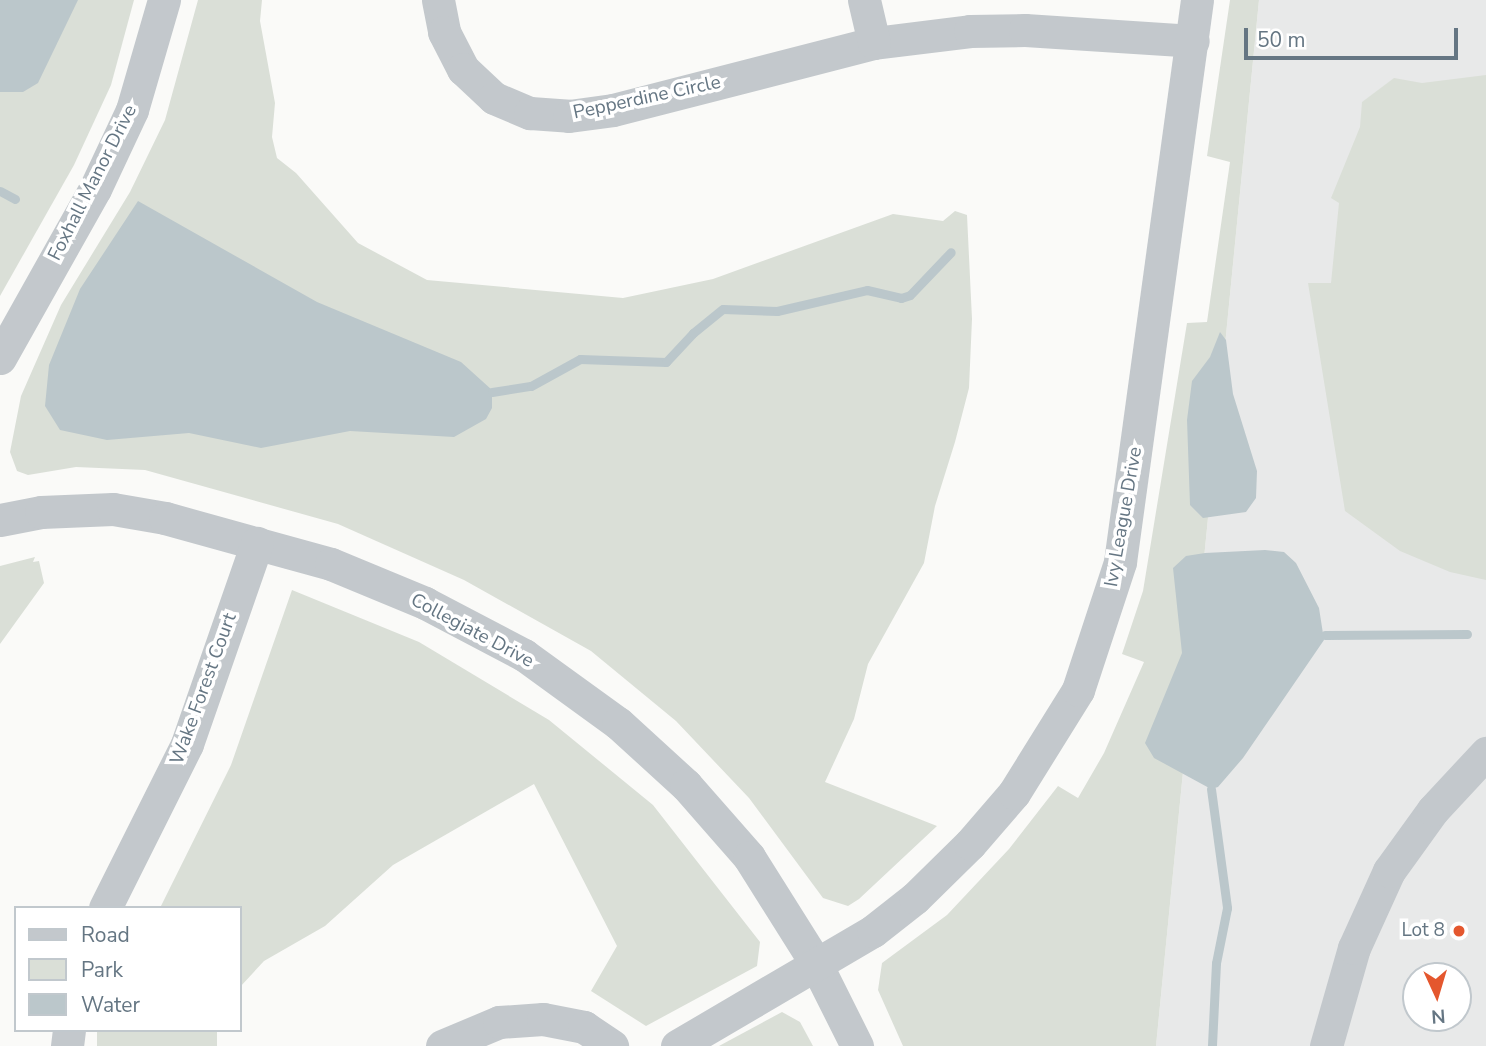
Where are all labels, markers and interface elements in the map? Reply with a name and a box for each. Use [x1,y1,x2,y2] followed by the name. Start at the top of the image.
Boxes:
[1248,14,1462,58] scale bar
[1257,26,1306,54] text: 50 m
[571,71,723,125] street label: Pepperdine Circle
[44,101,142,265] street label: Foxhall Manor Drive
[1100,445,1148,589] street label: Ivy League Drive
[407,589,537,673] street label: Collegiate Drive
[166,610,242,768] street label: Wake Forest Court
[14,906,242,1032] legend
[1401,920,1445,942] place label: Lot 8
[81,921,130,949] text: Road
[1451,923,1467,939] marker: Lot 8
[81,956,123,984] text: Park
[1402,962,1472,1032] north arrow
[81,991,140,1019] text: Water
[1430,1002,1446,1029] text: N

